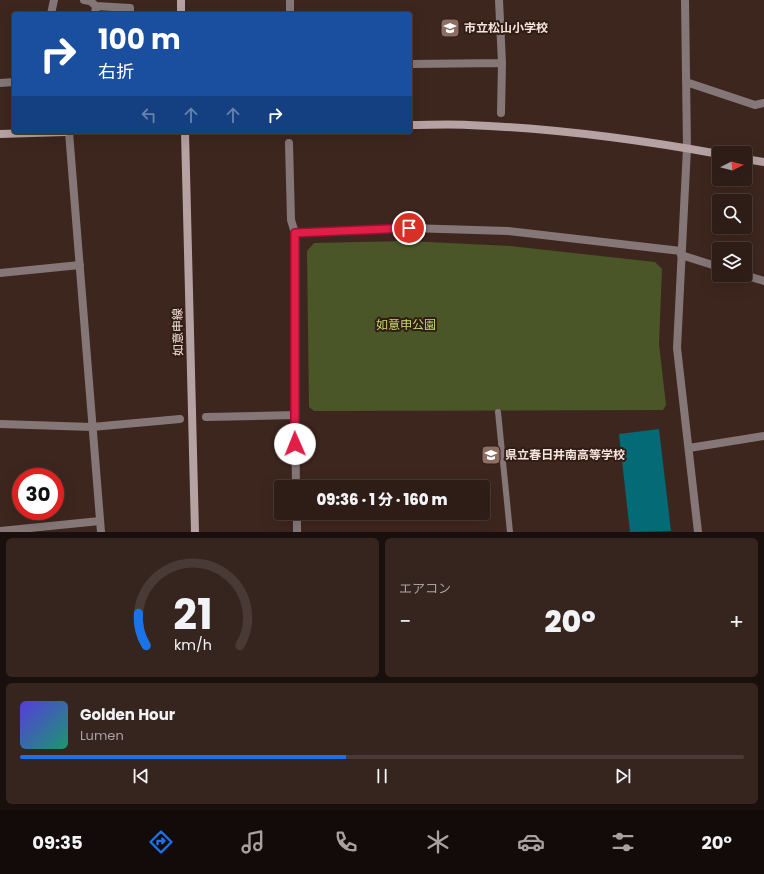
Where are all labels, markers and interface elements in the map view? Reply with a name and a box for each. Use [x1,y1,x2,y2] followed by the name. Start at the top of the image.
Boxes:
[439,17,461,39] school or university icon: 市立松山小学校
[464,19,548,36] place label: 市立松山小学校
[98,20,181,59] text: 100 m
[32,28,84,80] icon: right
[98,59,134,84] text: 右折
[138,104,160,126] icon: left
[180,104,202,126] icon: ahead
[222,104,244,126] icon: ahead
[264,104,286,126] icon: right
[712,146,752,186] north arrow
[712,146,752,282] map controls
[712,194,752,234] button: search
[392,211,426,245] pin
[398,217,420,239] icon: arrive
[712,242,752,282] button: layers
[169,308,186,356] street label: 如意申線
[376,316,436,333] park label: 如意申公園
[274,423,316,465] position arrow
[480,444,502,466] school or university icon: 県立春日井南高等学校
[505,446,625,463] place label: 県立春日井南高等学校
[12,468,64,520] speed limit sign: 30
[316,489,448,510] text: 09:36 · 1 分 · 160 m
[399,579,451,598] text: エアコン
[173,584,212,643] text: 21
[544,600,596,643] text: 20°
[399,606,411,637] text: −
[729,606,744,637] text: +
[173,634,212,654] text: km/h
[80,704,175,725] text: Golden Hour
[80,726,124,745] text: Lumen
[130,765,152,787] icon: previous
[371,765,393,787] icon: pause
[612,765,634,787] icon: next
[147,828,175,856] icon: directions
[239,828,267,856] icon: music
[332,828,360,856] icon: phone
[424,828,452,856] icon: climate
[517,828,545,856] icon: car
[609,828,637,856] icon: filters
[32,830,83,855] text: 09:35
[701,830,732,855] text: 20°

